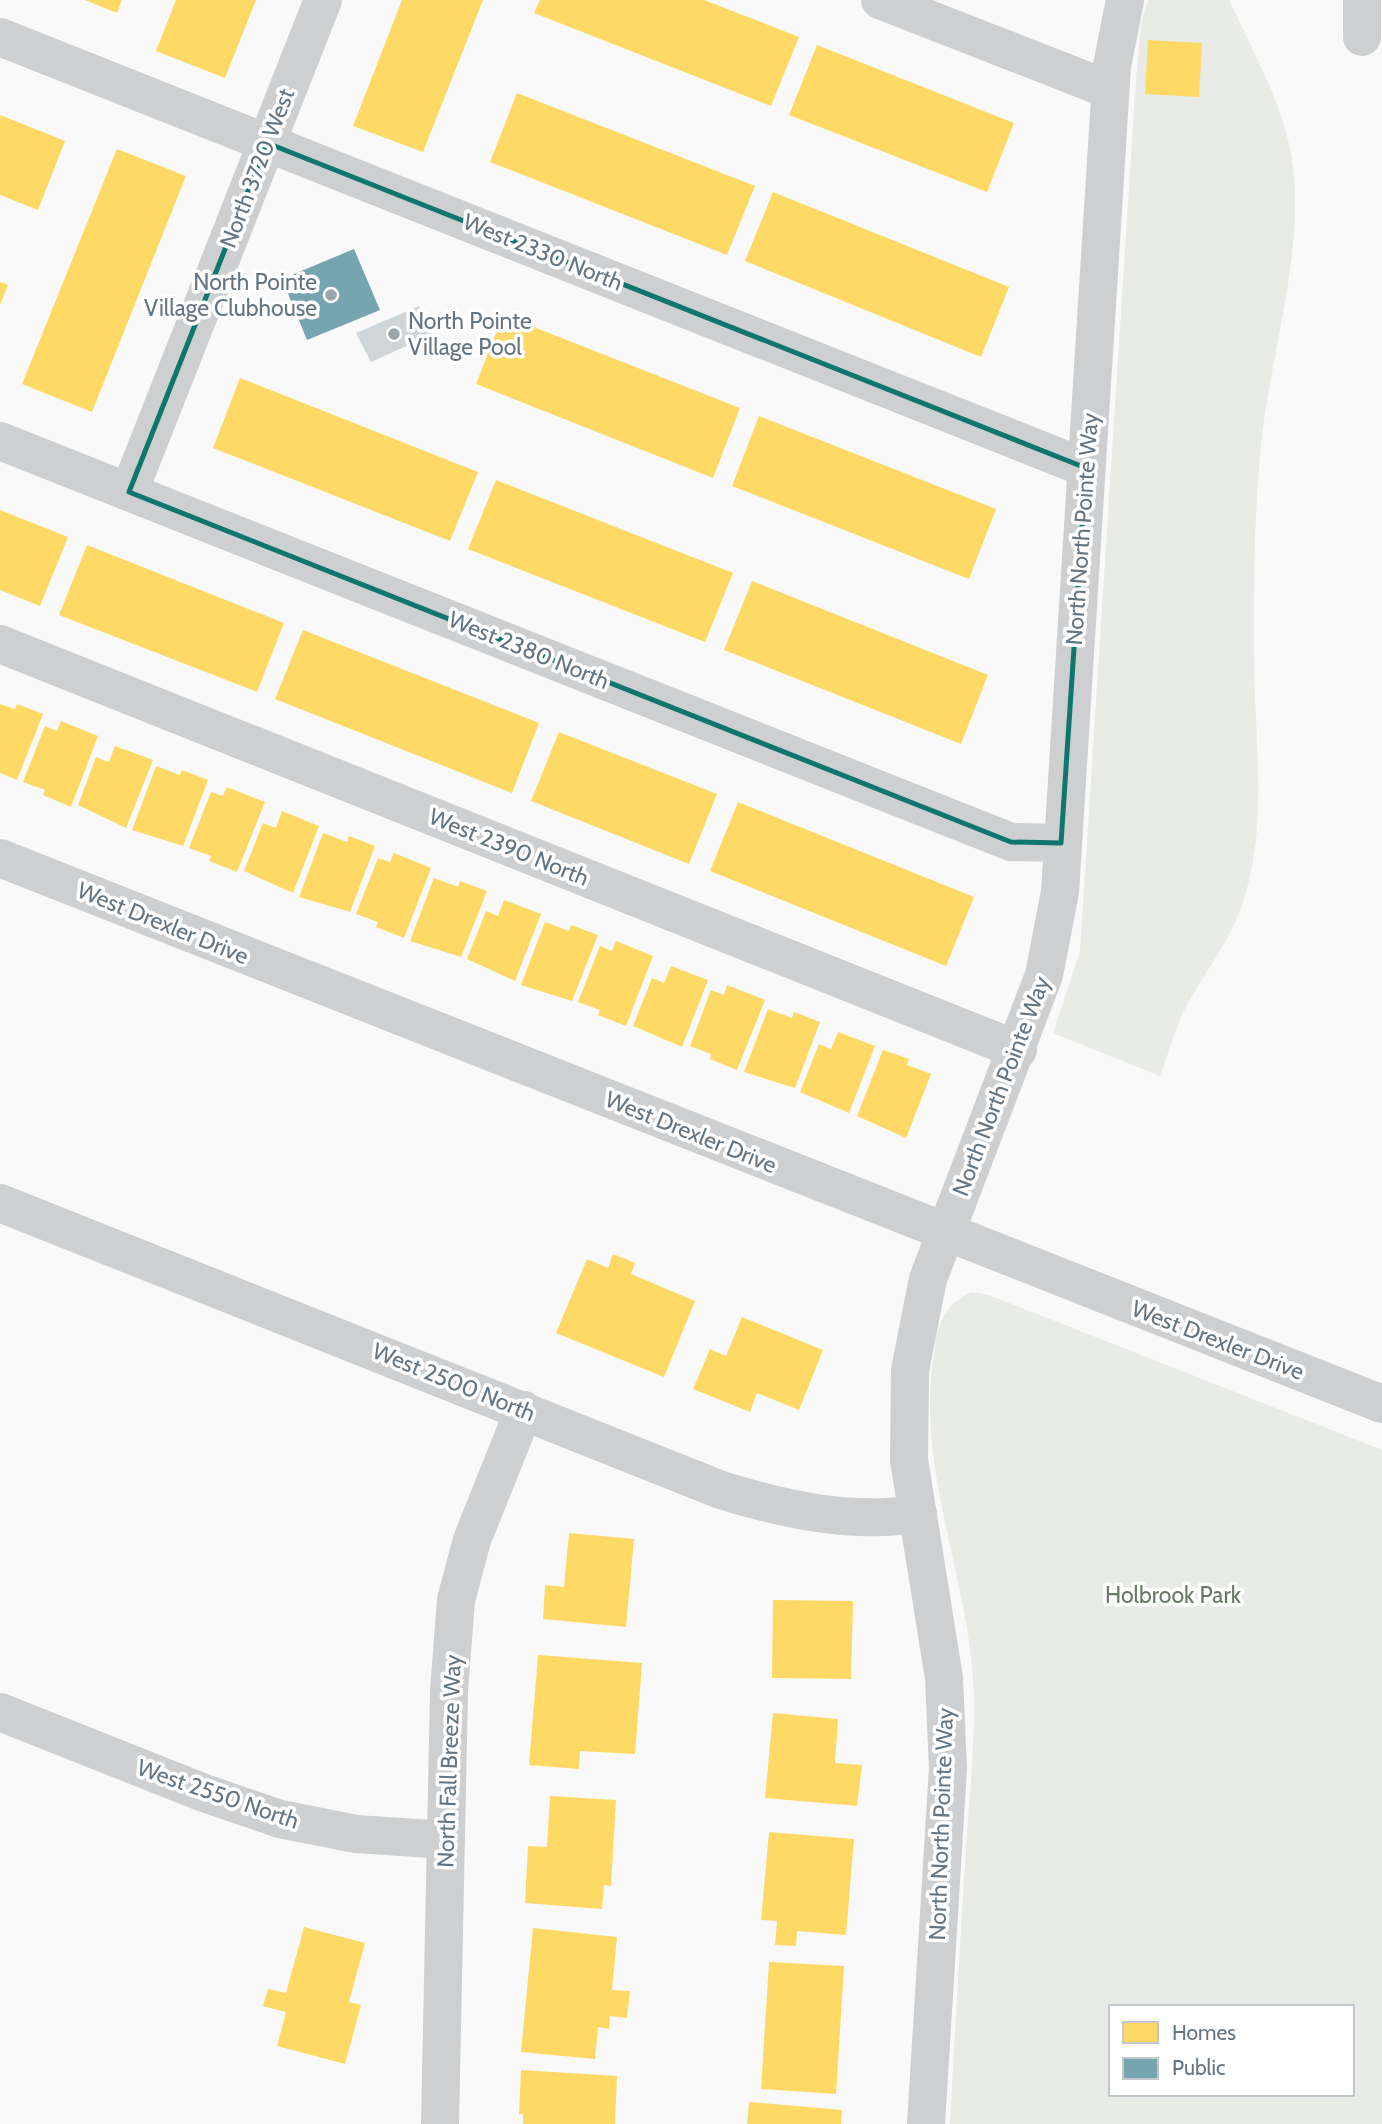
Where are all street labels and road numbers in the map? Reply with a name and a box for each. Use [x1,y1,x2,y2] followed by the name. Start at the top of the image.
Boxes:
[214,84,300,252] street label: North 3720 West
[459,207,627,297] street label: West 2330 North
[1060,411,1104,646] street label: North North Pointe Way
[445,605,613,695] street label: West 2380 North
[425,802,593,892] street label: West 2390 North
[73,876,253,970] street label: West Drexler Drive
[946,972,1056,1200] street label: North North Pointe Way
[601,1085,781,1179] street label: West Drexler Drive
[1128,1294,1308,1386] street label: West Drexler Drive
[369,1337,539,1427] street label: West 2500 North
[431,1653,467,1868] street label: North Fall Breeze Way
[923,1707,959,1941] street label: North North Pointe Way
[133,1753,303,1835] street label: West 2550 North

